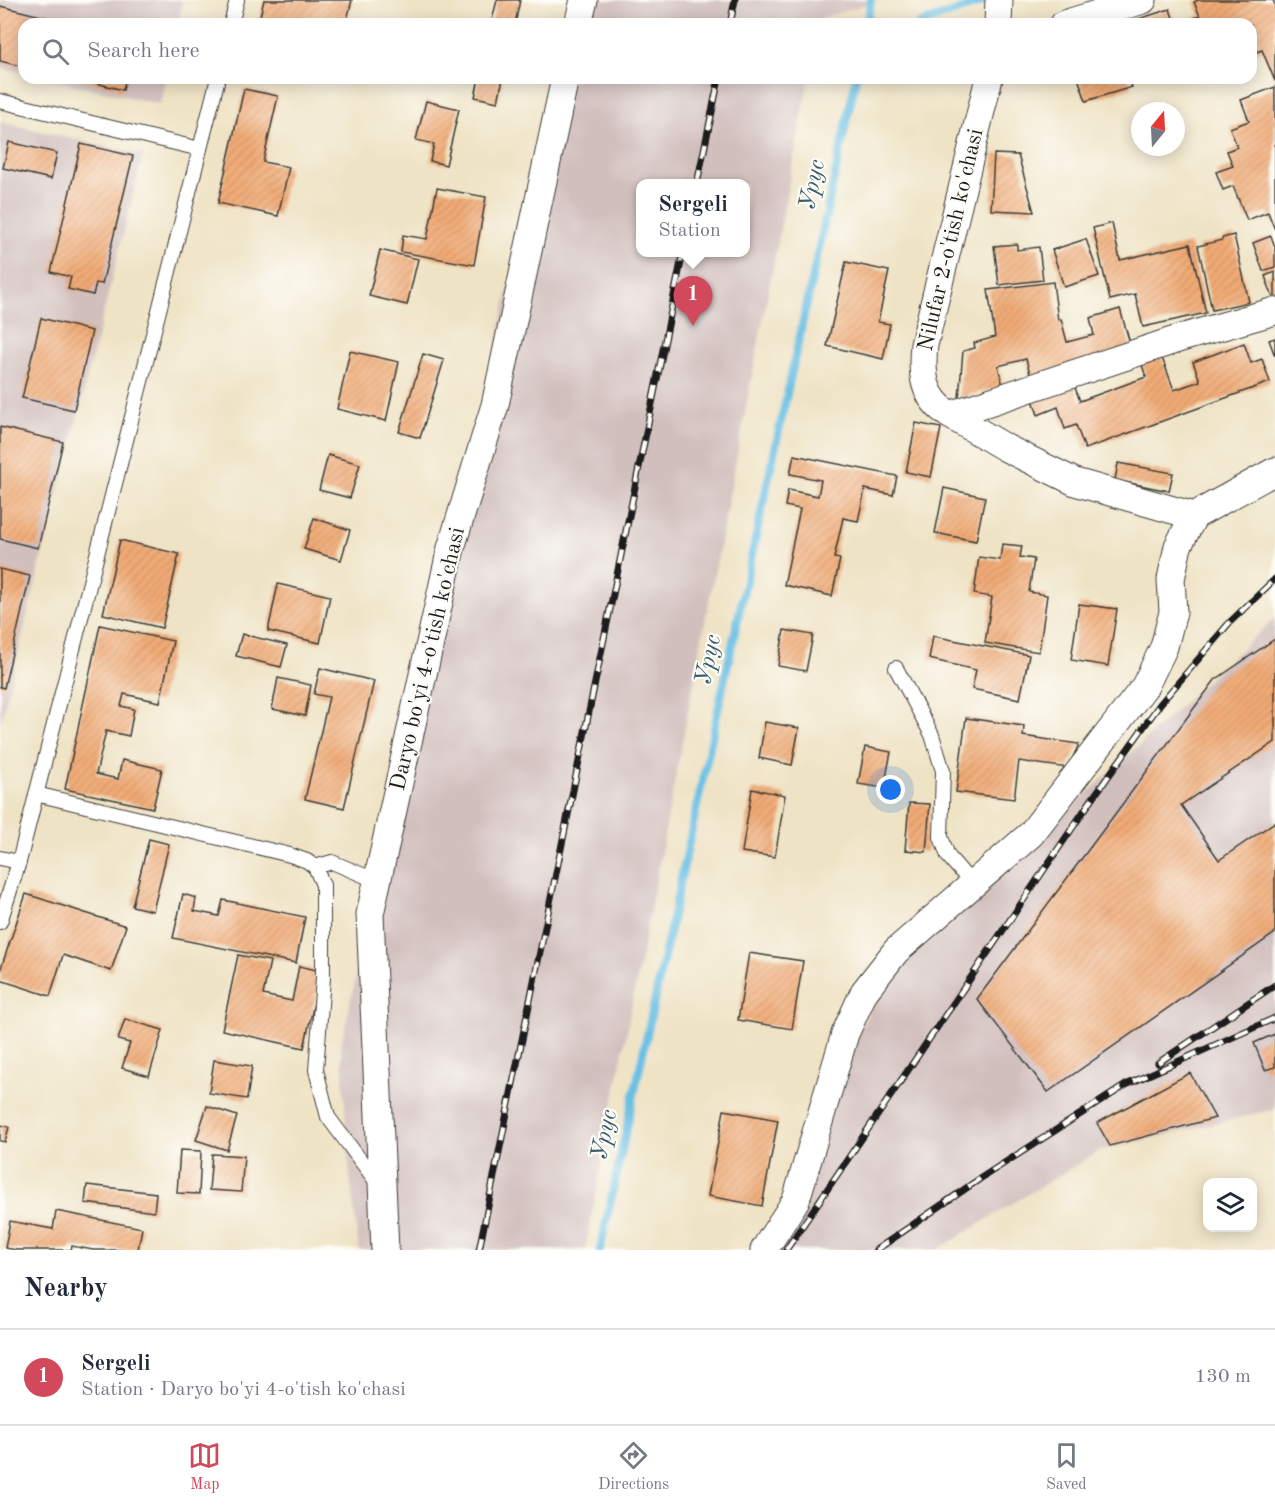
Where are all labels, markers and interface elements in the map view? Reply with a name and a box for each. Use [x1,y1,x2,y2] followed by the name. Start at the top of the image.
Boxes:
[18,18,1257,84] search box
[39,35,72,68] icon: search
[87,40,200,62] text: Search here
[1131,102,1185,156] north arrow
[915,126,987,353] street label: Nilufar 2-o'tish ko'chasi
[796,157,830,213] water label: Урус
[636,179,750,257] popup
[658,194,728,216] text: Sergeli
[658,221,721,241] text: Station
[674,276,712,326] pin: 1
[387,525,469,793] street label: Daryo bo'yi 4-o'tish ko'chasi
[692,632,726,688] water label: Урус
[876,775,905,804] your location
[588,1107,622,1163] water label: Урус
[1203,1178,1257,1232] map controls
[1203,1178,1257,1232] button: layers
[24,1276,108,1302] text: Nearby
[81,1353,150,1375] text: Sergeli
[38,1367,49,1387] text: 1
[1195,1367,1251,1387] text: 130 m
[81,1380,406,1400] text: Station · Daryo bo'yi 4-o'tish ko'chasi
[188,1439,221,1495] tab: Map
[598,1439,669,1495] tab: Directions
[1046,1439,1087,1495] tab: Saved

